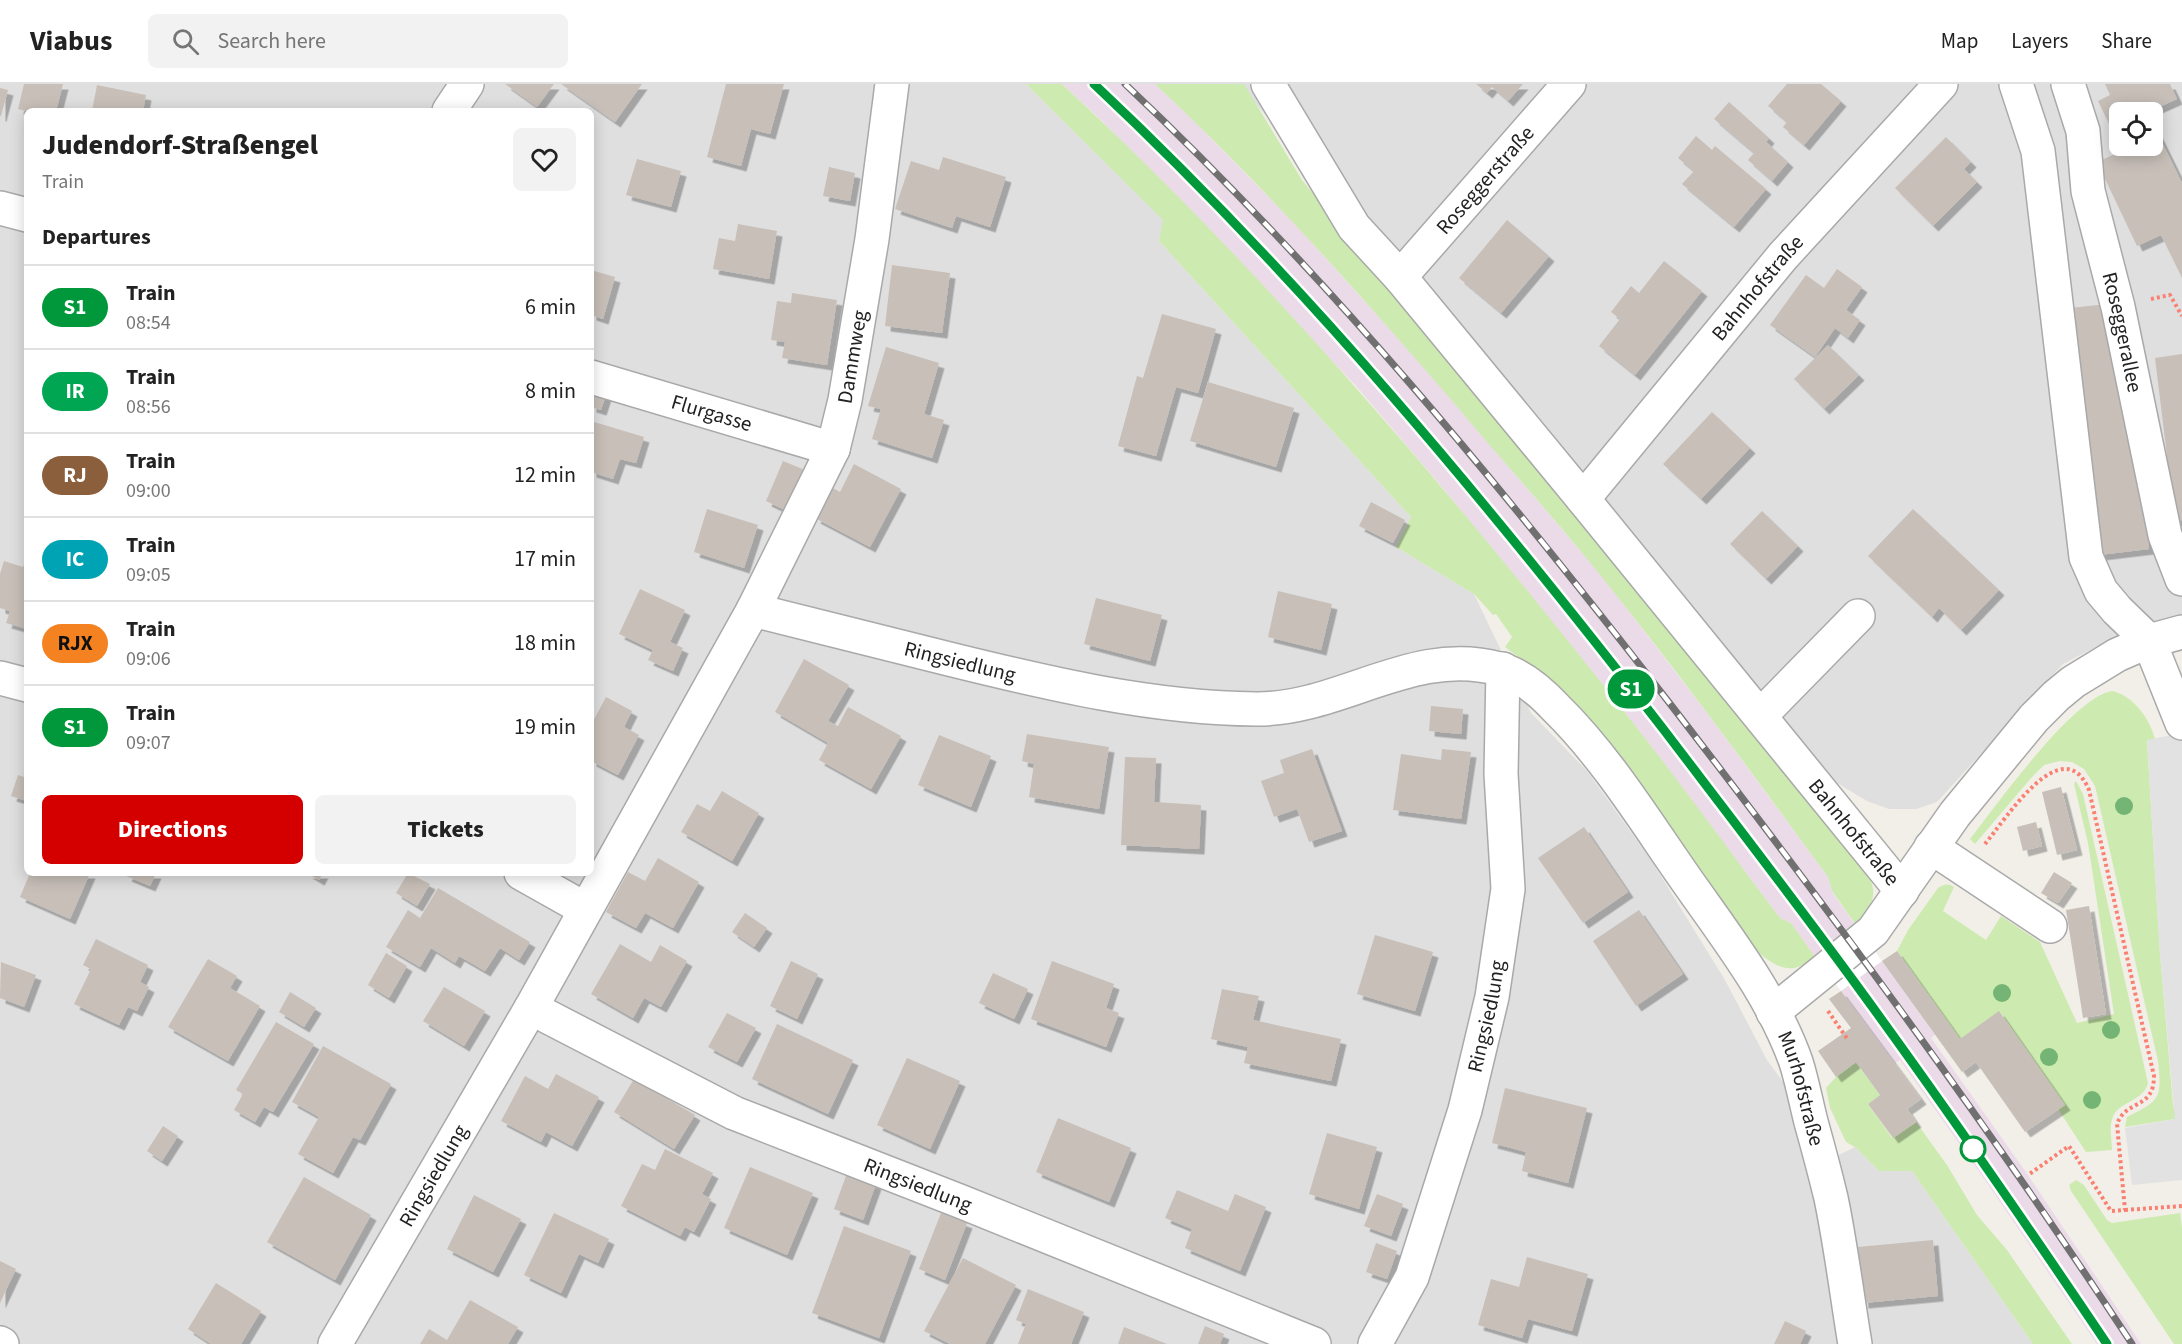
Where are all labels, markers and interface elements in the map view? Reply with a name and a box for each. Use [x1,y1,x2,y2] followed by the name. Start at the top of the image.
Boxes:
[148,14,568,68] search box
[30,21,112,61] text: Viabus
[169,25,202,58] icon: search
[217,25,326,57] text: Search here
[1941,26,1978,56] text: Map
[2011,26,2068,56] text: Layers
[2101,26,2152,56] text: Share
[2109,102,2163,156] map controls
[2109,102,2163,156] button: locate
[1429,119,1541,241] street label: Roseggerstraße
[42,125,318,165] text: Judendorf-Straßengel
[513,128,576,191] button: heart
[42,168,84,196] text: Train
[42,221,151,253] text: Departures
[1704,228,1811,347] street label: Bahnhofstraße
[2095,269,2150,395] street label: Roseggerallee
[126,277,176,309] text: Train
[525,291,576,323] text: 6 min
[64,292,86,322] text: S1
[830,307,875,406] street label: Dammweg
[126,309,171,337] text: 08:54
[126,361,176,393] text: Train
[525,375,576,407] text: 8 min
[65,376,85,406] text: IR
[668,387,756,439] street label: Flurgasse
[126,393,171,421] text: 08:56
[126,445,176,477] text: Train
[514,459,576,491] text: 12 min
[63,460,87,490] text: RJ
[126,477,171,505] text: 09:00
[126,529,176,561] text: Train
[514,543,576,575] text: 17 min
[66,544,84,574] text: IC
[126,561,171,589] text: 09:05
[126,613,176,645] text: Train
[514,627,576,659] text: 18 min
[57,628,93,658] text: RJX
[901,633,1019,690] street label: Ringsiedlung
[126,645,171,673] text: 09:06
[1604,670,1658,708] line badge: S1
[1620,674,1642,704] text: S1
[126,697,176,729] text: Train
[514,711,576,743] text: 19 min
[64,712,86,742] text: S1
[126,729,171,757] text: 09:07
[1801,772,1907,892] street label: Bahnhofstraße
[42,795,303,864] button: Directions
[315,795,576,864] button: Tickets
[1460,958,1512,1075] street label: Ringsiedlung
[1770,1026,1832,1149] street label: Murhofstraße
[392,1118,475,1232] street label: Ringsiedlung
[1960,1136,1986,1162] unlabelled marker
[859,1150,977,1220] street label: Ringsiedlung

